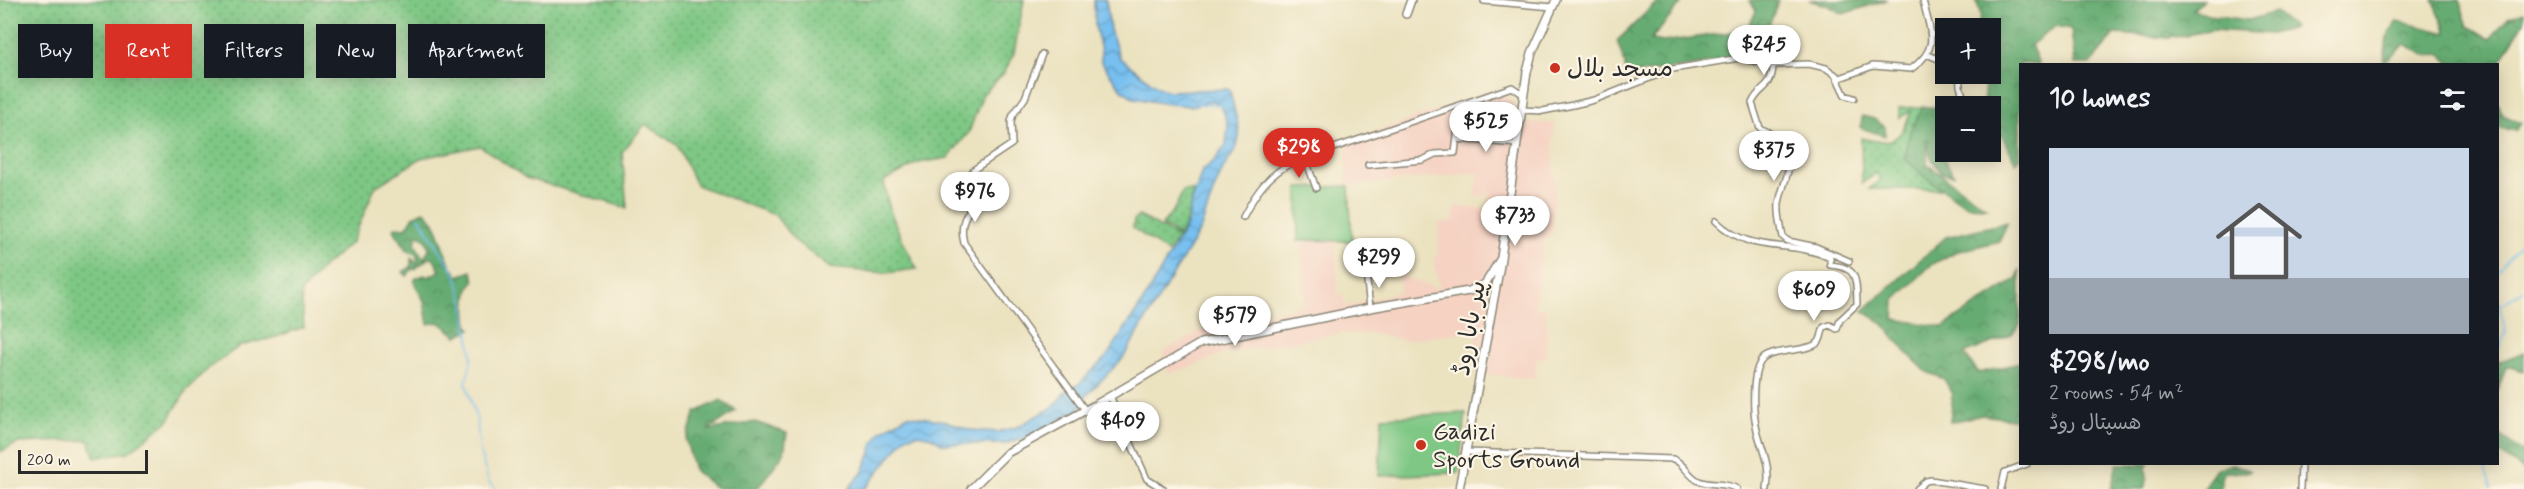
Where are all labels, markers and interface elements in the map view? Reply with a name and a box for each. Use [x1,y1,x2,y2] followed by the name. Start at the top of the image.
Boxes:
[1935,18,2001,162] map controls
[1935,18,2001,84] button: +
[18,24,93,78] chip: Buy
[105,24,192,78] chip: Rent
[204,24,304,78] chip: Filters
[316,24,396,78] chip: New
[408,24,545,78] chip: Apartment
[1728,25,1800,76] pin: $245
[1742,31,1786,58] text: $245
[1567,54,1673,85] place label: مسجد بلال
[1548,61,1562,75] marker: مسجد بلال
[2049,82,2150,116] text: 10 homes
[2436,83,2469,116] icon: filters
[1935,96,2001,162] button: −
[1450,102,1522,153] pin: $525
[1463,108,1509,135] text: $525
[1263,128,1335,179] pin: $298
[1738,131,1810,182] pin: $375
[1277,134,1321,161] text: $298
[1753,137,1795,164] text: $375
[939,172,1011,223] pin: $976
[954,178,996,205] text: $976
[2205,187,2313,295] icon: home
[1479,196,1551,247] pin: $733
[1495,202,1535,229] text: $733
[1343,238,1415,289] pin: $299
[1357,244,1401,271] text: $299
[1778,271,1850,322] pin: $609
[1792,277,1836,304] text: $609
[1447,278,1494,378] street label: پیر بابا روڈ
[1199,296,1271,347] pin: $579
[1213,302,1257,329] text: $579
[2049,346,2150,380] text: $298/mo
[2049,380,2183,407] text: 2 rooms · 54 m²
[1087,402,1159,453] pin: $409
[1100,408,1146,435] text: $409
[2049,410,2141,437] text: ھسپتال روڈ
[1433,417,1580,476] place label: Gadizi Sports Ground
[1414,438,1428,452] marker: Gadizi Sports Ground
[18,447,148,474] scale bar
[27,450,71,471] text: 200 m

